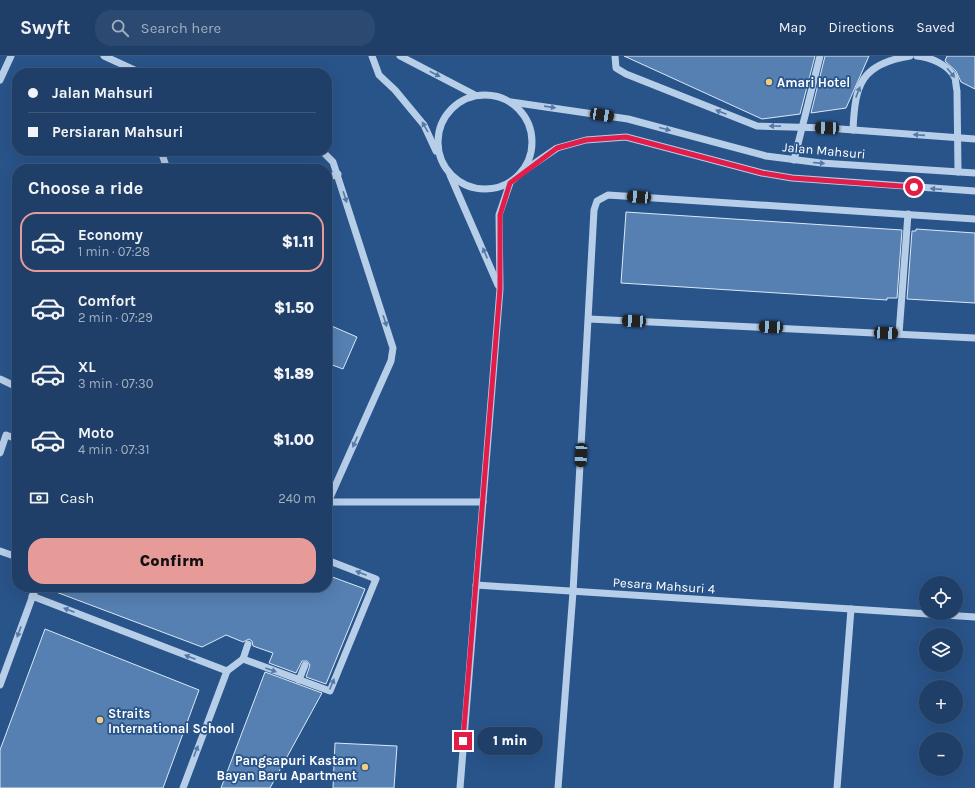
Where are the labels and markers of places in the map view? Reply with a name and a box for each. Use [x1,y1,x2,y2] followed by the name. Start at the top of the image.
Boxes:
[777,75,850,90] place label: Amari Hotel
[764,77,774,87] marker: Amari Hotel
[108,706,235,736] place label: Straits International School
[95,715,105,725] marker: Straits International School
[217,753,357,783] place label: Pangsapuri Kastam Bayan Baru Apartment
[360,762,370,772] marker: Pangsapuri Kastam Bayan Baru Apartment

